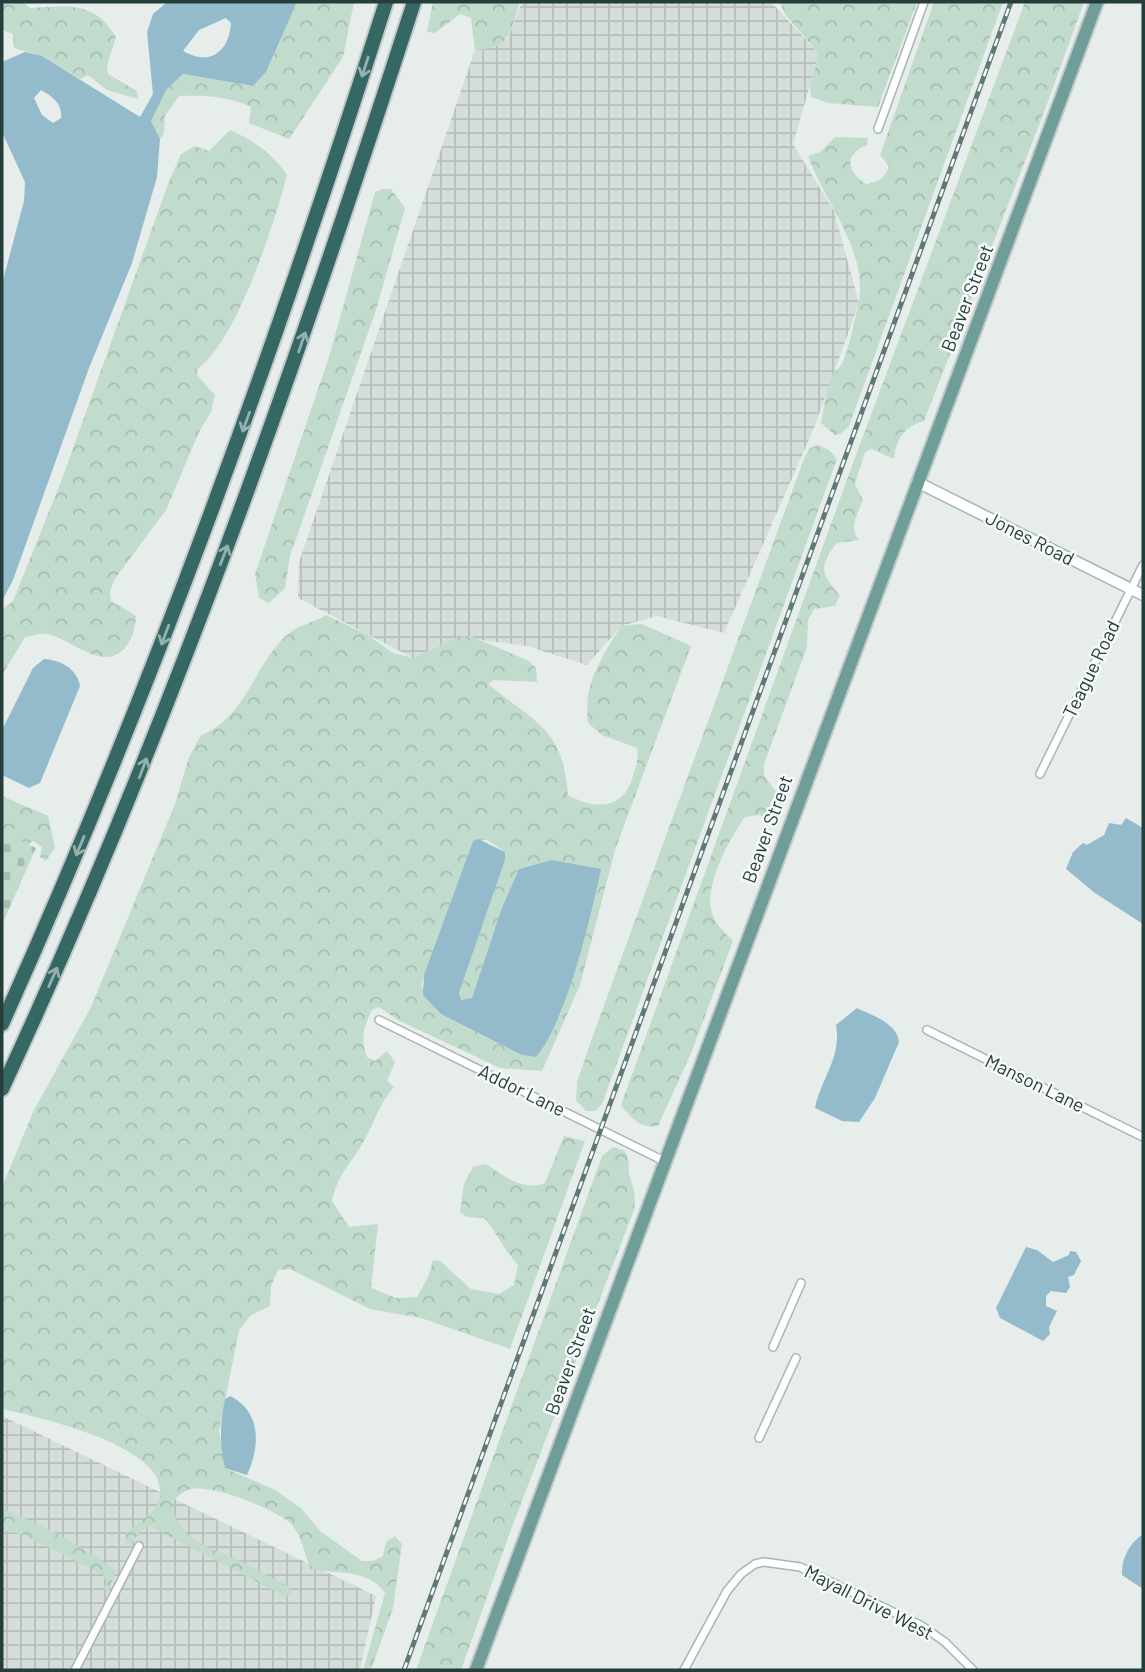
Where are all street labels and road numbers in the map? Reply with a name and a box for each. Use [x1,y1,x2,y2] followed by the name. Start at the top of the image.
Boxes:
[936,241,998,355] street label: Beaver Street
[982,505,1078,570] street label: Jones Road
[1057,616,1124,721] street label: Teague Road
[736,772,797,886] street label: Beaver Street
[982,1049,1089,1117] street label: Manson Lane
[475,1059,569,1120] street label: Addor Lane
[539,1304,600,1418] street label: Beaver Street
[801,1559,938,1644] street label: Mayall Drive West

